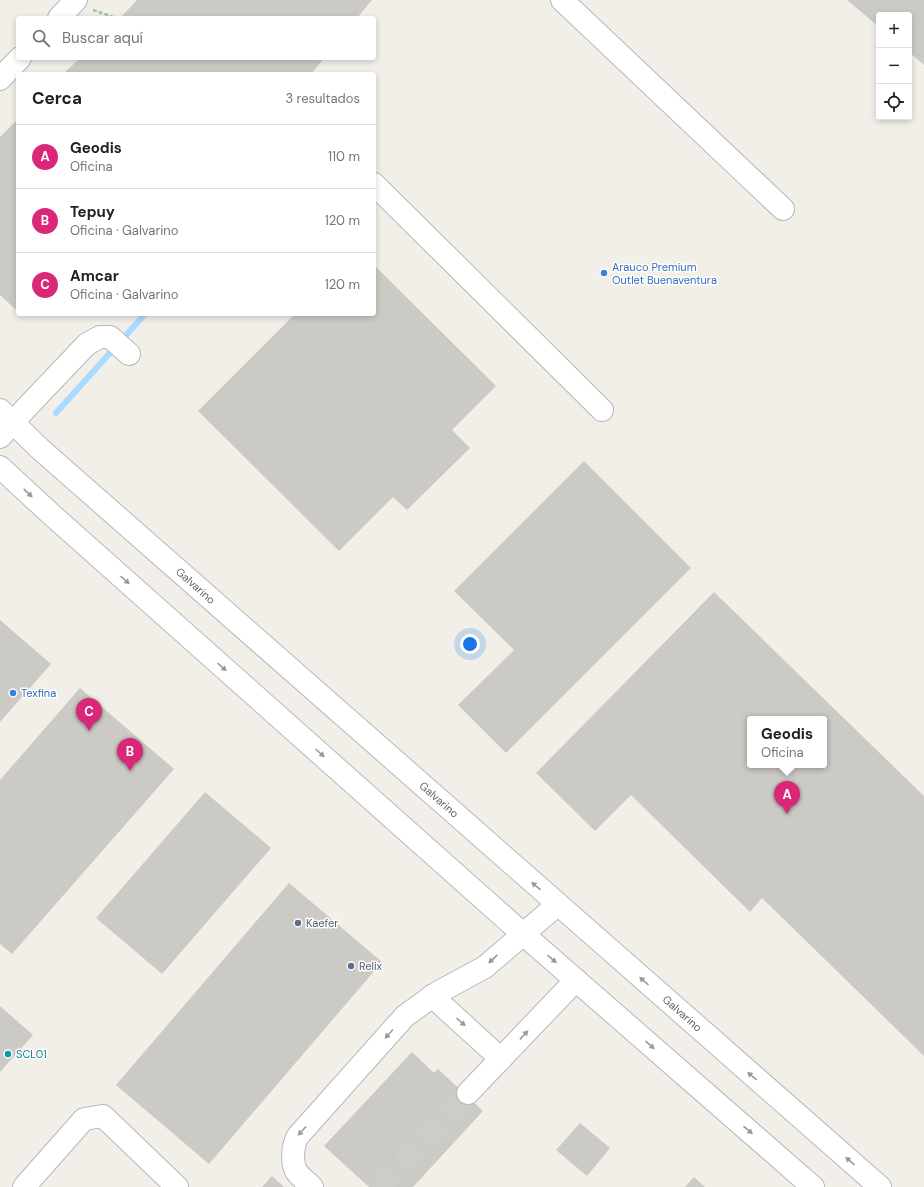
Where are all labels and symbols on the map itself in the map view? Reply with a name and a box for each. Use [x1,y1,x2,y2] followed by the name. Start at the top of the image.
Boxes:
[612,260,717,287] place label: Arauco Premium Outlet Buenaventura
[599,268,609,278] marker: Arauco Premium Outlet Buenaventura
[23,489,34,498] one-way arrow
[173,565,218,607] street label: Galvarino
[120,576,130,585] one-way arrow
[460,634,480,654] your location
[217,662,228,671] one-way arrow
[21,686,56,700] place label: Texfina
[8,688,18,698] marker: Texfina
[76,698,102,731] pin: C
[117,738,143,771] pin: B
[315,748,324,757] one-way arrow
[416,778,462,821] street label: Galvarino
[774,781,800,814] pin: A
[531,882,540,891] one-way arrow
[306,916,338,930] place label: Kaefer
[293,918,303,928] marker: Kaefer
[488,954,498,964] one-way arrow
[547,955,557,964] one-way arrow
[359,959,383,973] place label: Relix
[346,961,356,971] marker: Relix
[639,976,649,985] one-way arrow
[660,992,705,1034] street label: Galvarino
[456,1018,466,1027] one-way arrow
[384,1029,393,1039] one-way arrow
[519,1030,529,1040] one-way arrow
[645,1040,655,1049] one-way arrow
[16,1047,47,1061] place label: SCL01
[3,1049,13,1059] marker: SCL01
[747,1071,758,1080] one-way arrow
[297,1126,307,1136] one-way arrow
[743,1126,753,1135] one-way arrow
[845,1157,855,1166] one-way arrow

